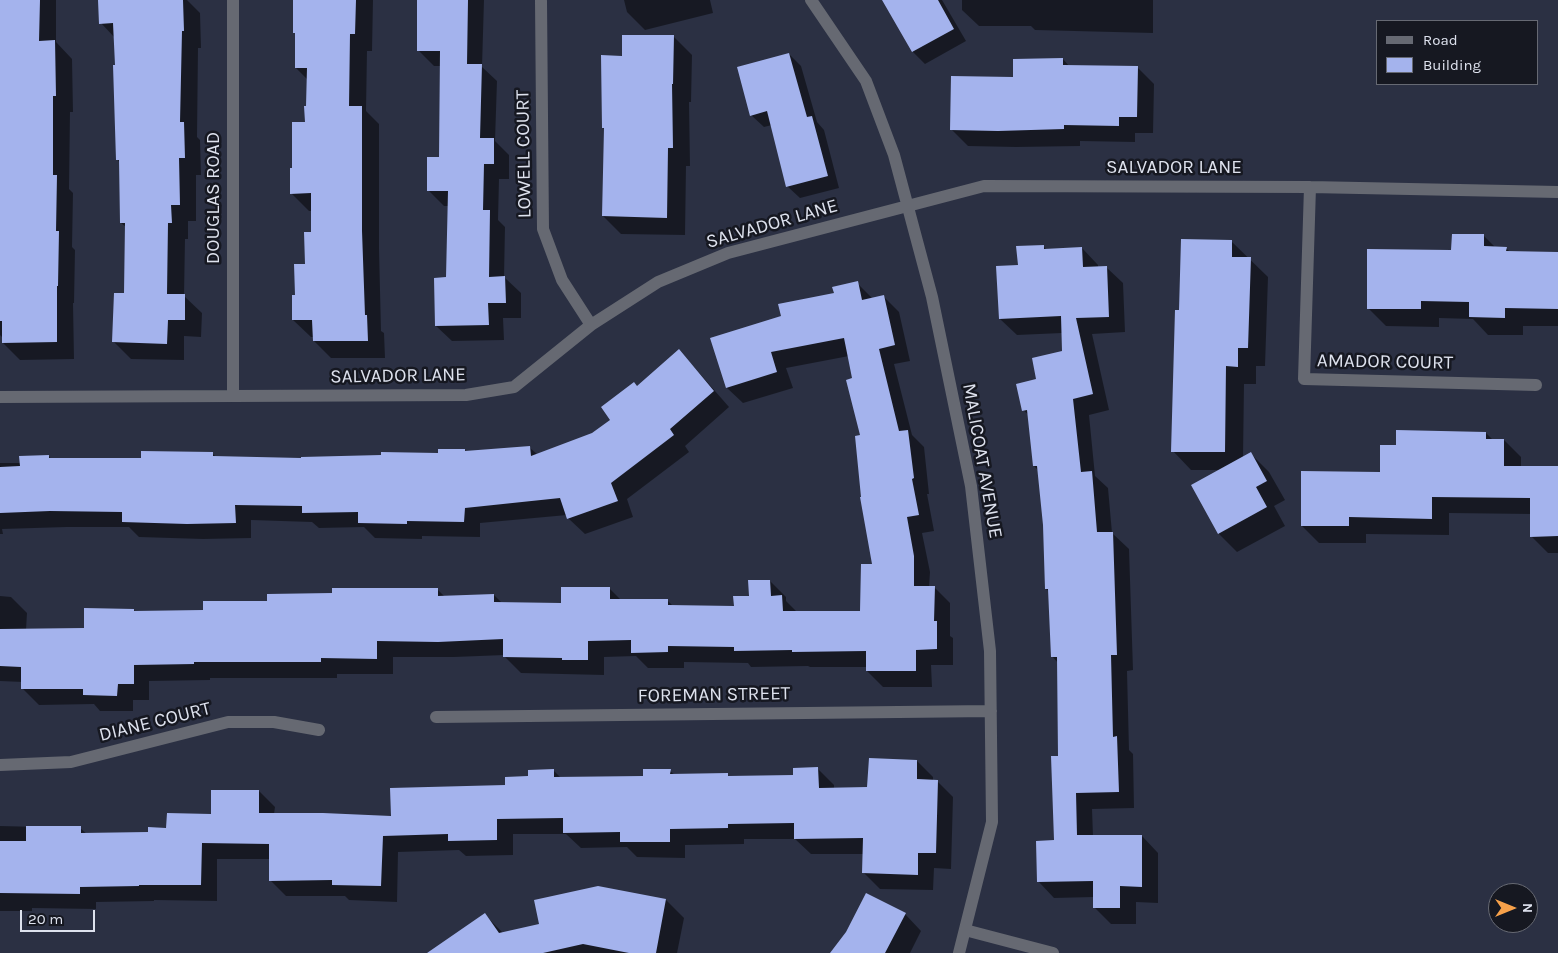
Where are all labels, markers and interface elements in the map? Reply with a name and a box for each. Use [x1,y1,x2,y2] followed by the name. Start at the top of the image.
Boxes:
[1376,20,1538,85] legend
[1423,31,1458,49] text: Road
[1423,56,1481,74] text: Building
[511,90,537,218] street label: LOWELL COURT
[203,132,225,264] street label: DOUGLAS ROAD
[1106,157,1242,179] street label: SALVADOR LANE
[704,194,840,254] street label: SALVADOR LANE
[1317,349,1453,375] street label: AMADOR COURT
[330,363,466,389] street label: SALVADOR LANE
[957,382,1007,540] street label: MALICOAT AVENUE
[638,682,790,708] street label: FOREMAN STREET
[97,697,213,747] street label: DIANE COURT
[1488,883,1538,933] north arrow
[22,900,98,932] scale bar
[1519,903,1536,913] text: N
[28,910,63,928] text: 20 m

